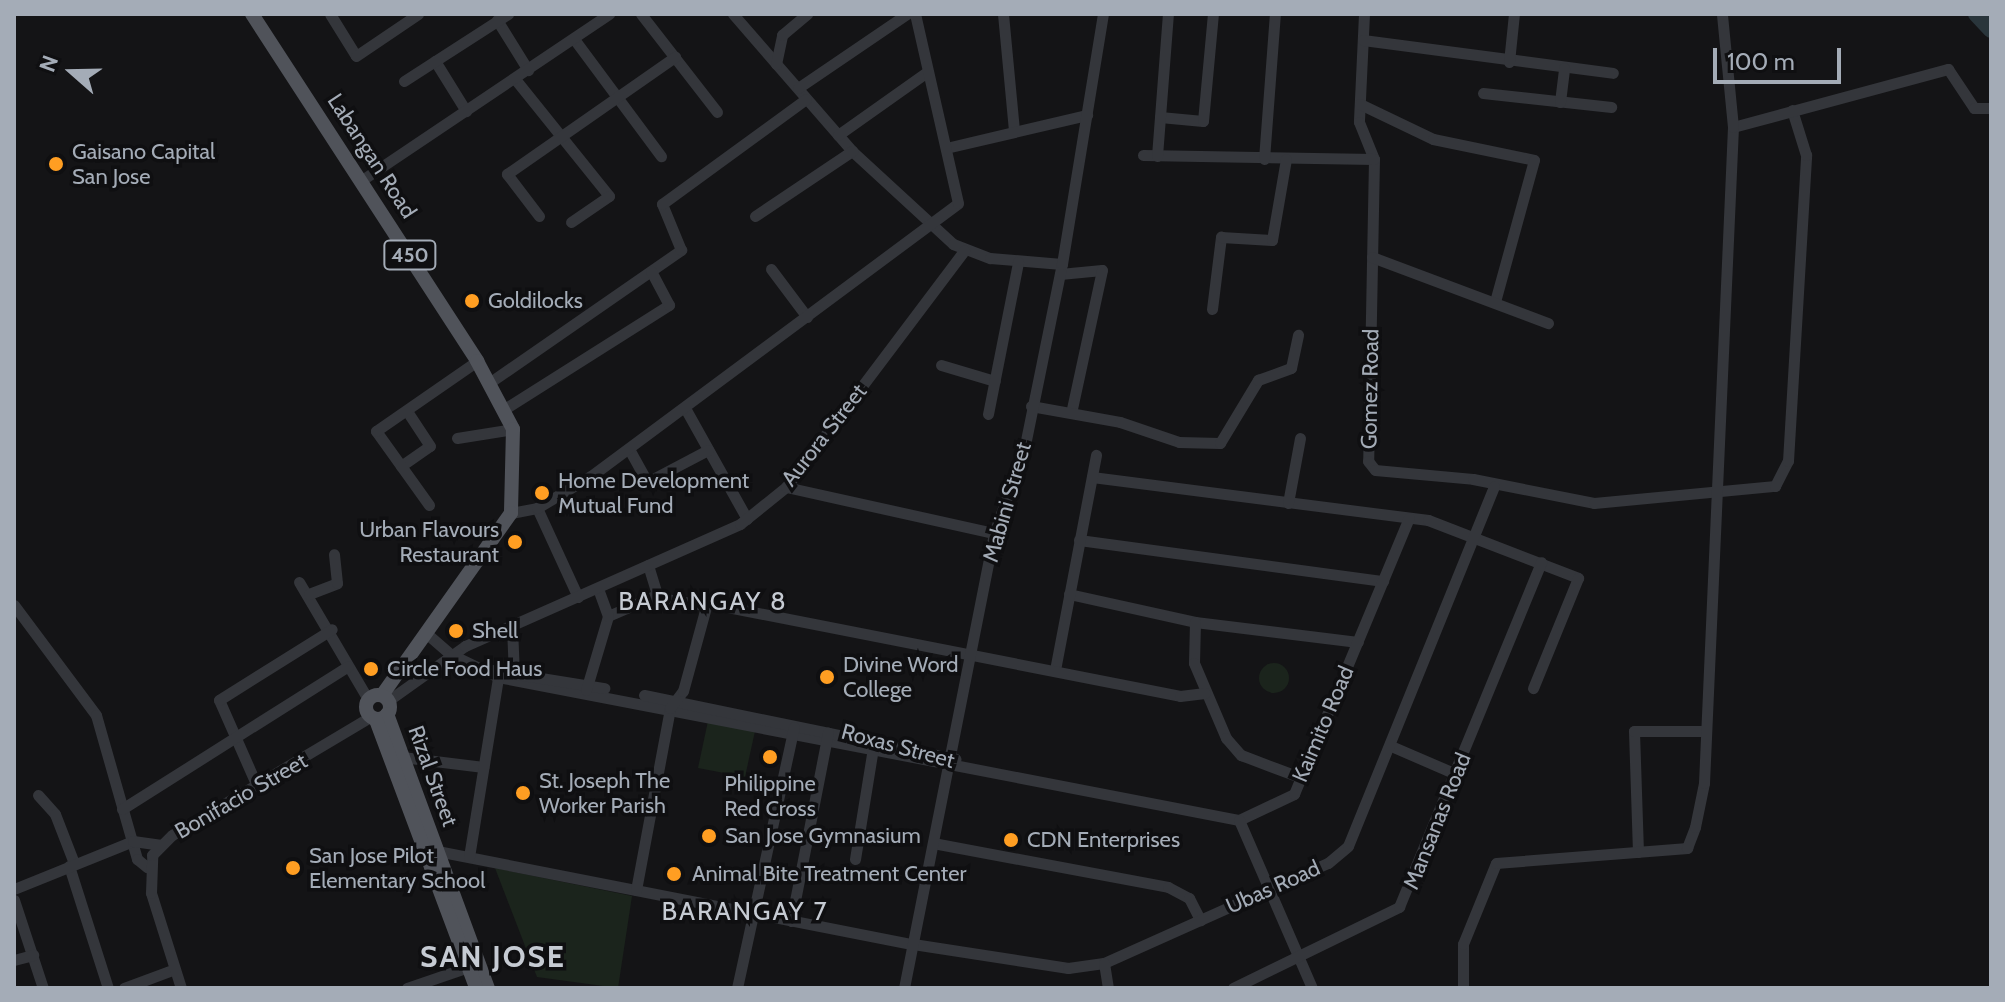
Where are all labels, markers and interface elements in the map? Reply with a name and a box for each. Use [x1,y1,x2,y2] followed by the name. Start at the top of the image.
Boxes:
[32,32,112,112] north arrow
[1717,32,1845,82] scale bar
[1727,47,1795,76] text: 100 m
[34,52,64,76] text: N
[322,89,422,223] street label: Labangan Road
[72,138,215,190] place label: Gaisano Capital San Jose
[47,155,65,173] marker: Gaisano Capital San Jose
[382,239,438,271] road number: 450
[488,288,583,314] place label: Goldilocks
[463,292,481,310] marker: Goldilocks
[1356,329,1384,449] street label: Gomez Road
[776,379,872,491] street label: Aurora Street
[977,439,1037,565] street label: Mabini Street
[558,467,749,518] place label: Home Development Mutual Fund
[533,484,551,502] marker: Home Development Mutual Fund
[359,516,499,568] place label: Urban Flavours Restaurant
[506,533,524,551] marker: Urban Flavours Restaurant
[618,586,788,618] district label: BARANGAY 8
[472,618,518,644] place label: Shell
[447,622,465,640] marker: Shell
[843,651,958,702] place label: Divine Word College
[387,656,542,682] place label: Circle Food Haus
[362,660,380,678] marker: Circle Food Haus
[1287,662,1359,786] street label: Kaimito Road
[818,668,836,686] marker: Divine Word College
[839,718,957,774] street label: Roxas Street
[403,722,463,830] street label: Rizal Street
[170,748,312,844] street label: Bonifacio Street
[761,748,779,766] marker: Philippine Red Cross
[1398,749,1476,893] street label: Mansanas Road
[539,767,670,818] place label: St. Joseph The Worker Parish
[724,770,816,822] place label: Philippine Red Cross
[514,784,532,802] marker: St. Joseph The Worker Parish
[725,823,921,849] place label: San Jose Gymnasium
[700,827,718,845] marker: San Jose Gymnasium
[1027,827,1180,853] place label: CDN Enterprises
[1002,831,1020,849] marker: CDN Enterprises
[309,842,485,894] place label: San Jose Pilot Elementary School
[1222,855,1324,919] street label: Ubas Road
[284,859,302,877] marker: San Jose Pilot Elementary School
[692,861,966,887] place label: Animal Bite Treatment Center
[663,863,685,885] marker: Animal Bite Treatment Center
[661,896,829,928] district label: BARANGAY 7
[420,939,566,975] district label: SAN JOSE

